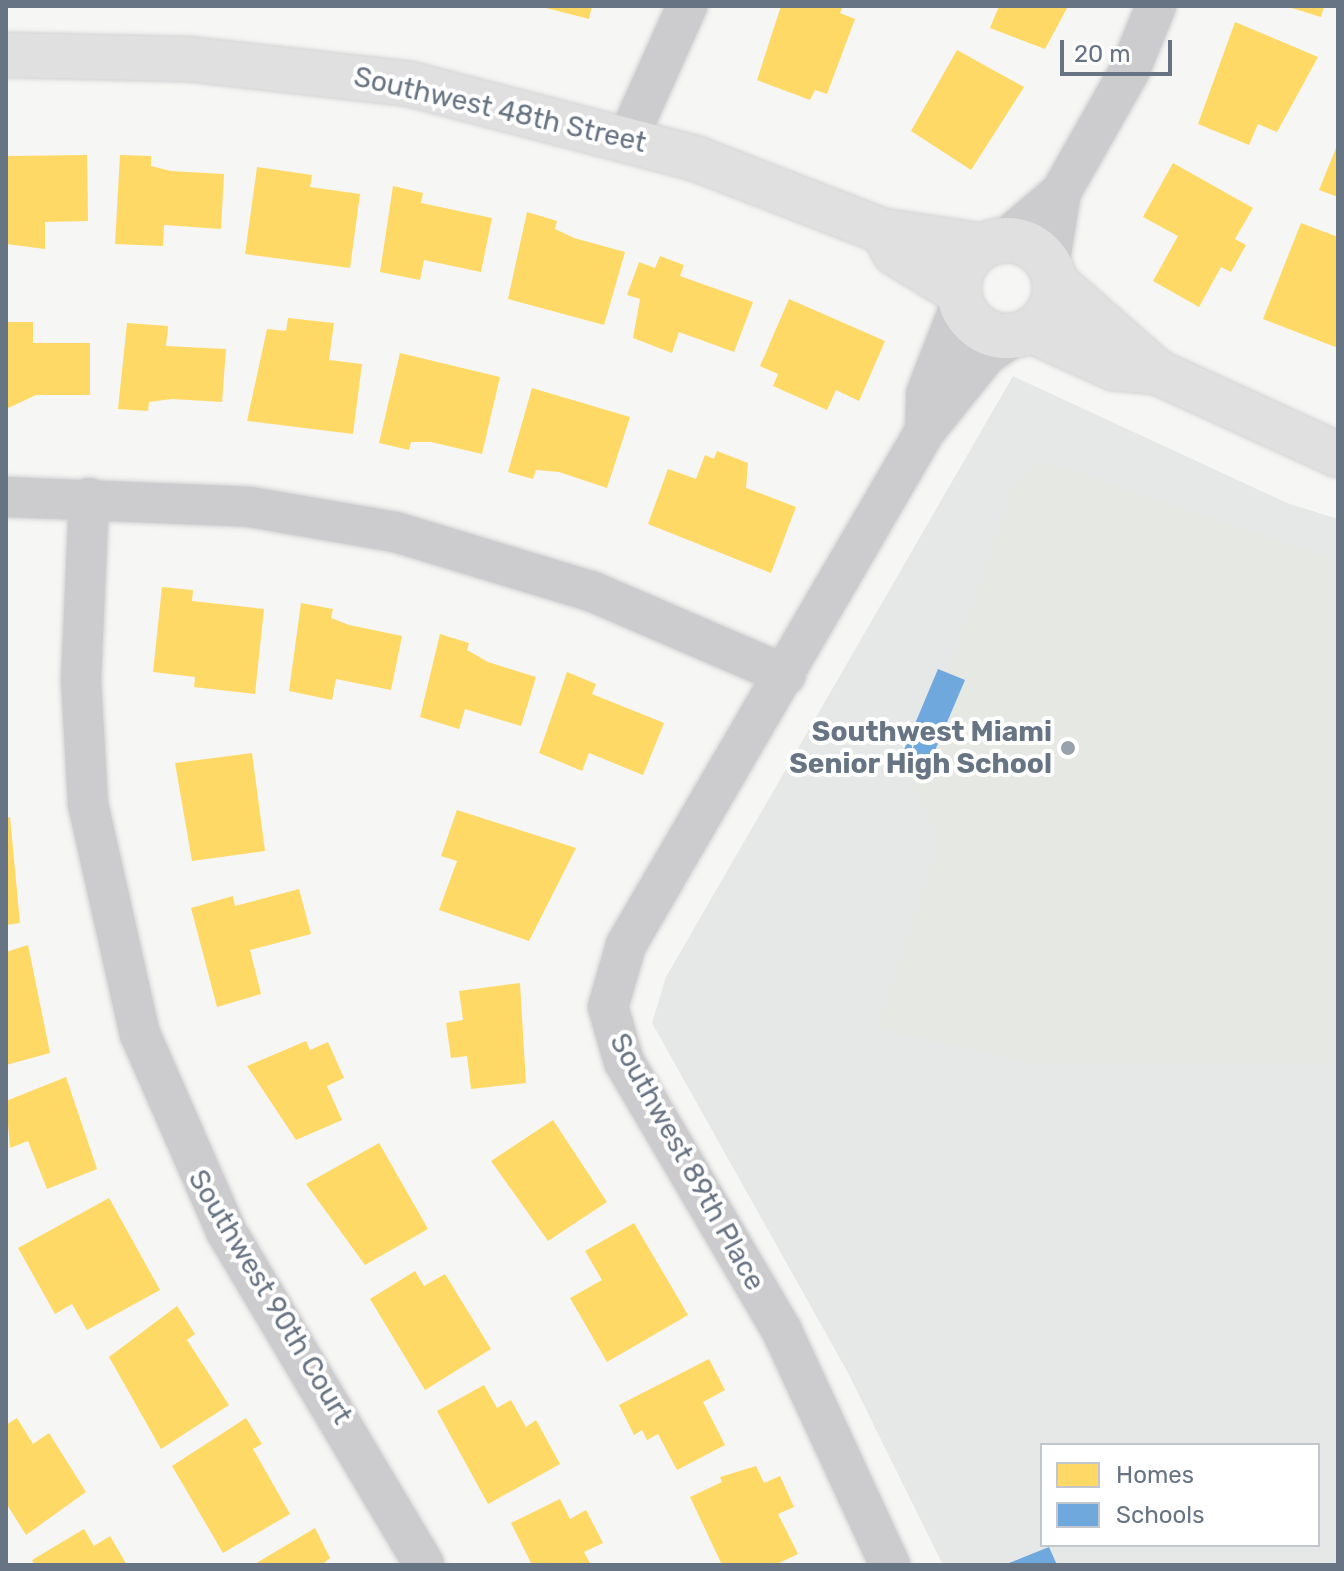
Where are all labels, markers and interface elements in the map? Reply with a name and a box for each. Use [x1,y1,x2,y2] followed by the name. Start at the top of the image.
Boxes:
[1064,24,1176,74] scale bar
[1074,40,1131,68] text: 20 m
[351,60,649,160] street label: Southwest 48th Street
[789,715,1052,781] place label: Southwest Miami Senior High School
[1059,739,1077,757] marker: Southwest Miami Senior High School
[602,1028,772,1296] street label: Southwest 89th Place
[181,1164,359,1430] street label: Southwest 90th Court
[1040,1443,1320,1547] legend
[1116,1461,1194,1489] text: Homes
[1116,1501,1204,1529] text: Schools

